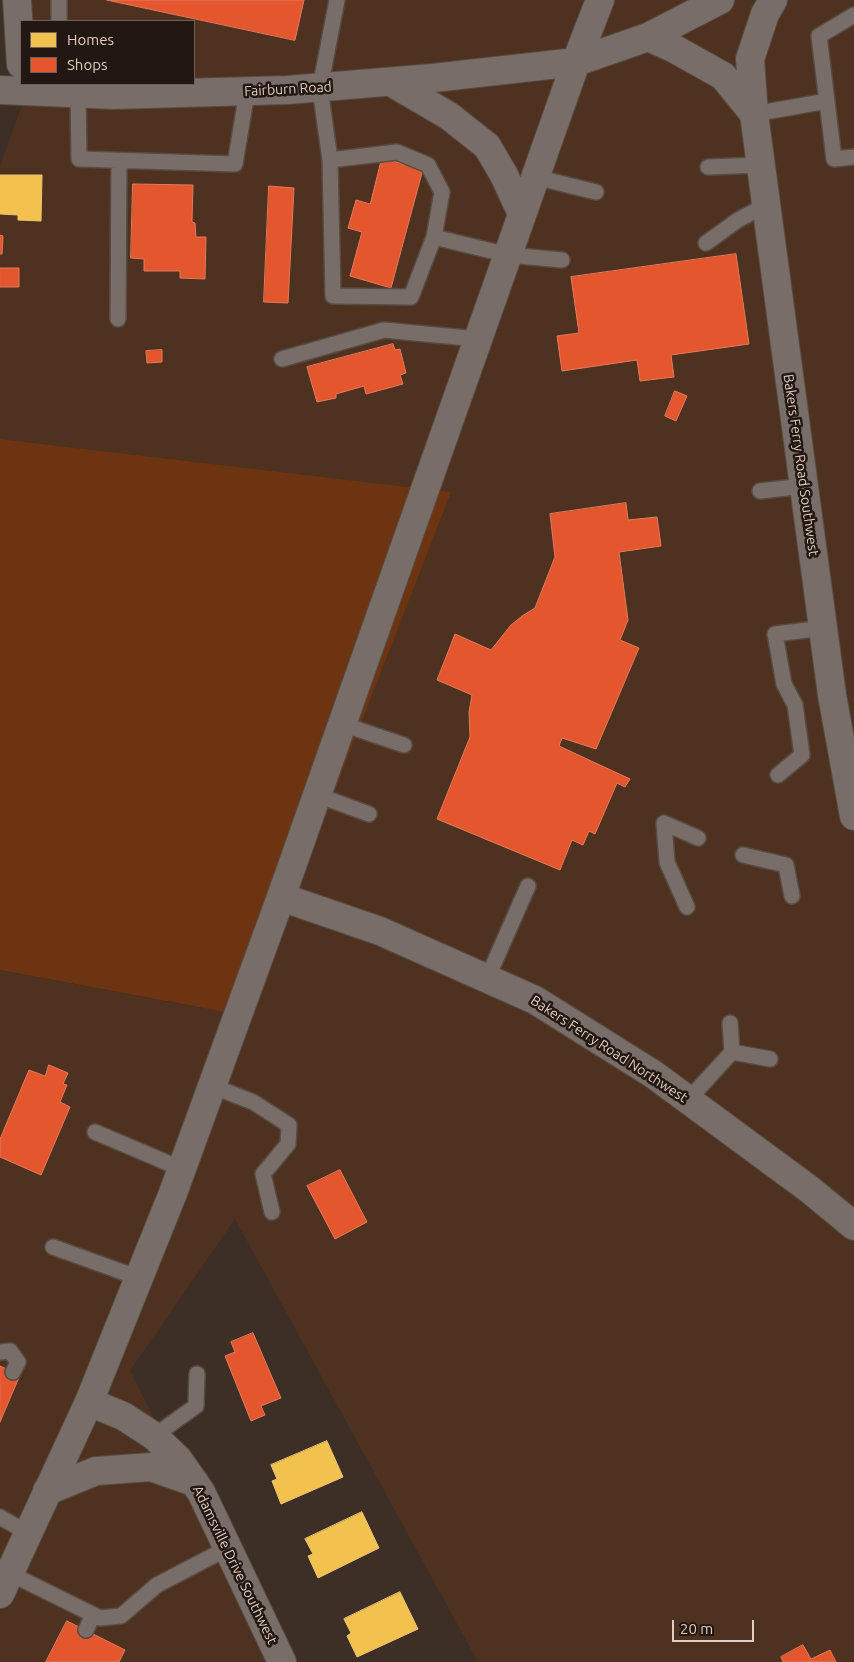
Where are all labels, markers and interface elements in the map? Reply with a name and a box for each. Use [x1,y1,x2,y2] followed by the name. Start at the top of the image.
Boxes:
[20,20,195,85] legend
[67,31,114,48] text: Homes
[67,56,108,73] text: Shops
[244,78,332,100] street label: Fairburn Road
[780,373,822,557] street label: Bakers Ferry Road Southwest
[527,992,691,1106] street label: Bakers Ferry Road Northwest
[189,1483,281,1647] street label: Adamsville Drive Southwest
[674,1610,756,1642] scale bar
[680,1620,713,1637] text: 20 m

